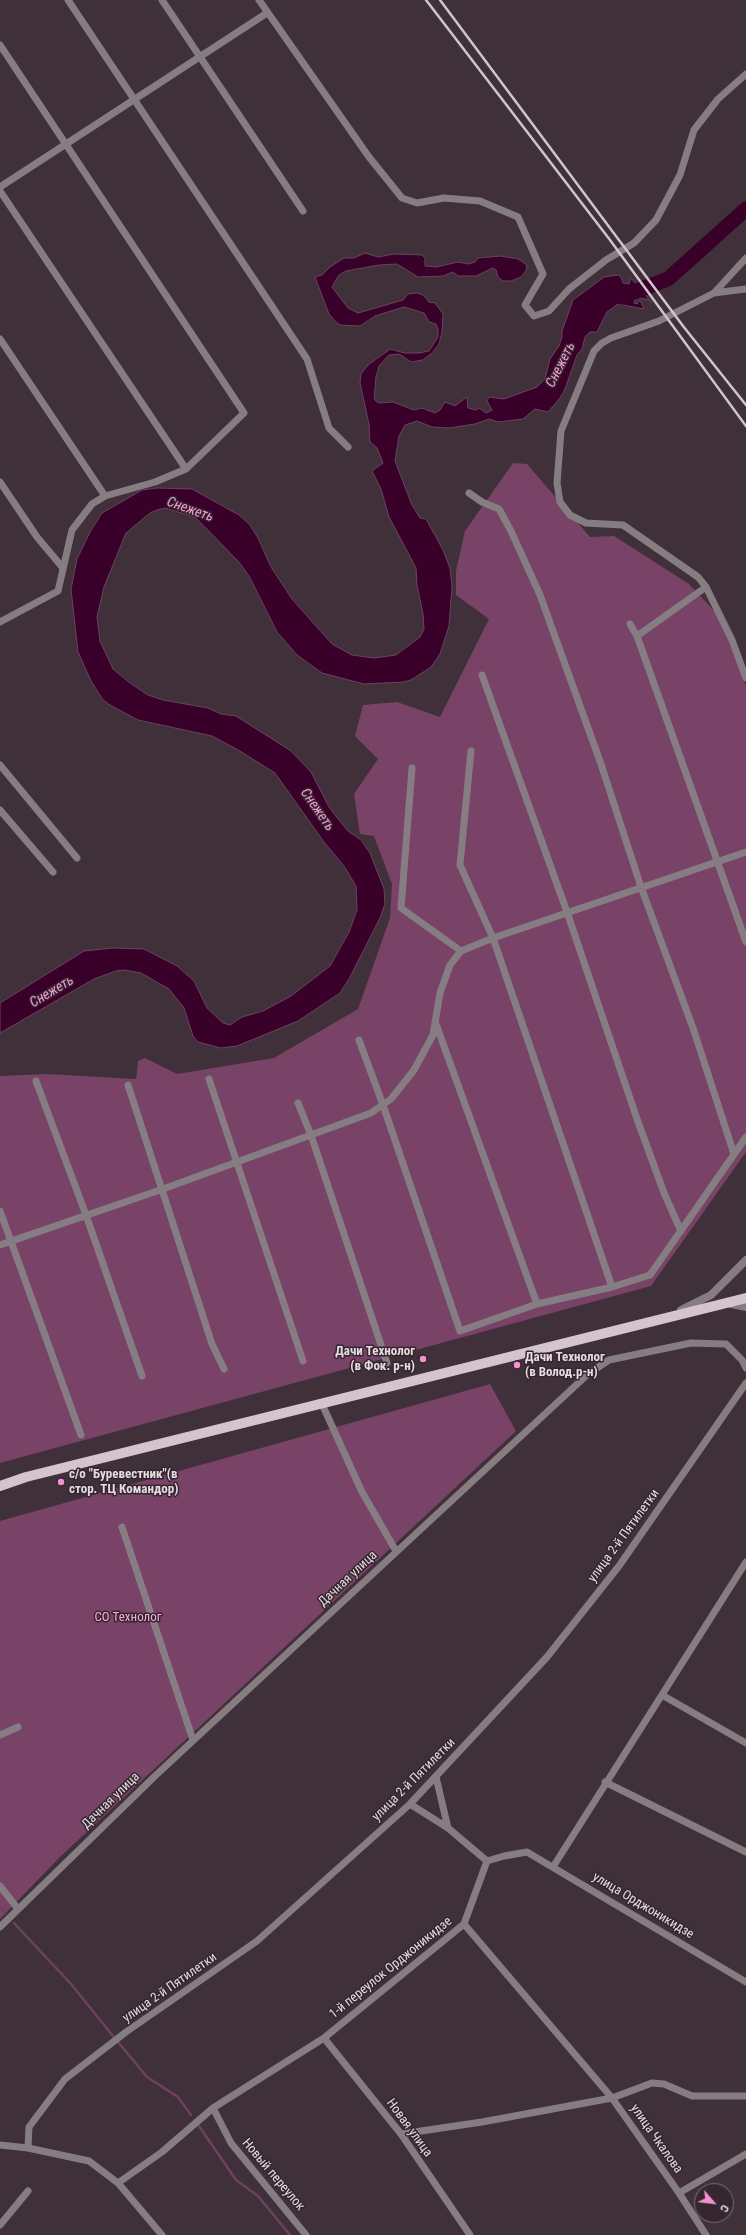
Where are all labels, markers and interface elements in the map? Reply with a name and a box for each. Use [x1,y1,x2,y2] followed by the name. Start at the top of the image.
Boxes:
[543,340,579,390] water label: Снежеть
[164,494,216,526] water label: Снежеть
[296,785,338,835] water label: Снежеть
[27,972,77,1012] water label: Снежеть
[335,1344,415,1375] place label: Дачи Технолог (в Фок. р-н)
[525,1350,605,1381] place label: Дачи Технолог (в Волод.р-н)
[418,1354,428,1364] marker: Дачи Технолог (в Фок. р-н)
[512,1360,522,1370] marker: Дачи Технолог (в Волод.р-н)
[69,1467,178,1498] place label: с/о "Буревестник"(в стор. ТЦ Командор)
[56,1477,66,1487] marker: с/о "Буревестник"(в стор. ТЦ Командор)
[585,1486,663,1586] street label: улица 2-й Пятилетки
[315,1548,381,1610] street label: Дачная улица
[94,1610,162,1626] park label: СО Технолог
[369,1735,459,1825] street label: улица 2-й Пятилетки
[79,1769,143,1833] street label: Дачная улица
[589,1870,697,1942] street label: улица Орджоникидзе
[327,1914,455,2022] street label: 1-й переулок Орджоникидзе
[120,1950,220,2026] street label: улица 2-й Пятилетки
[383,2096,435,2160] street label: Новая улица
[626,2101,686,2177] street label: улица Чкалова
[238,2136,308,2214] street label: Новый переулок
[694,2183,734,2223] north arrow
[717,2203,731,2214] text: С

